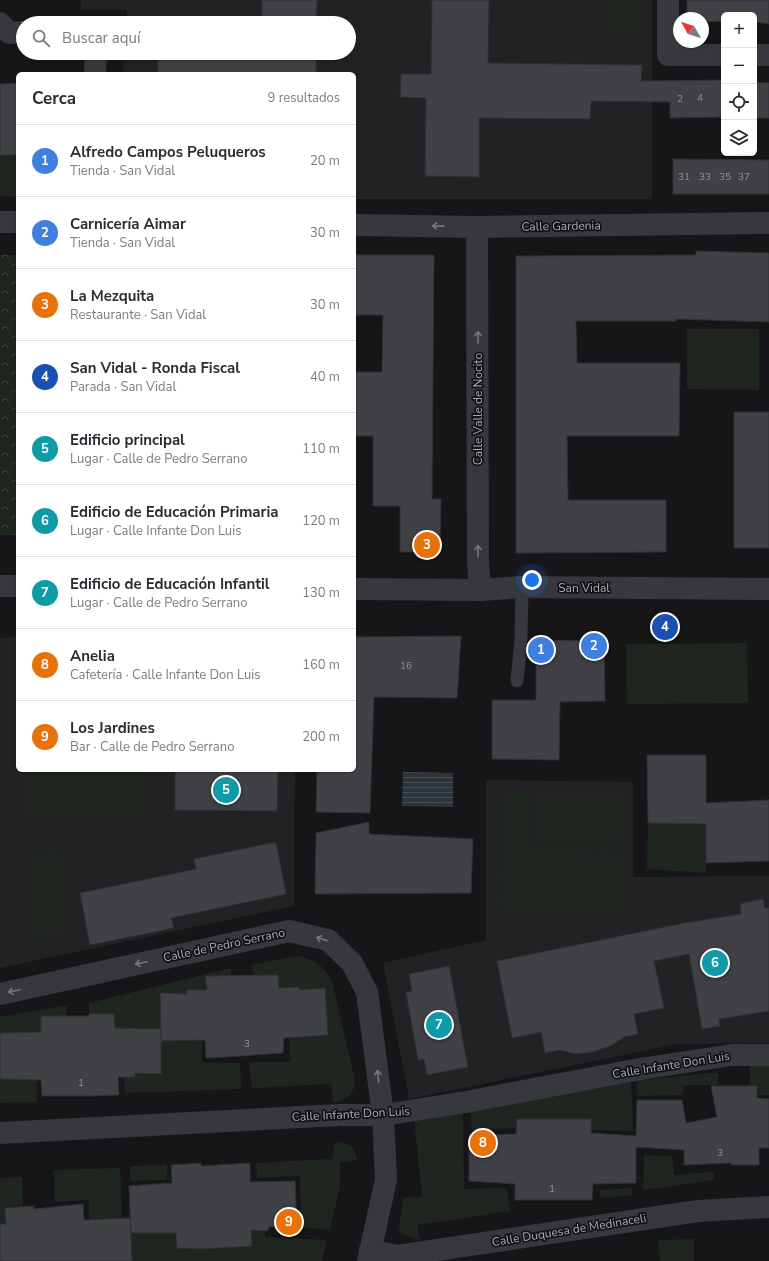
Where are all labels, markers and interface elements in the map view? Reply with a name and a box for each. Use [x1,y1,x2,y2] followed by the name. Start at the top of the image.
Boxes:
[673,12,709,48] north arrow
[721,12,757,156] map controls
[721,12,757,48] button: +
[16,16,356,60] search box
[30,27,52,49] icon: search
[62,28,140,48] text: Buscar aquí
[721,48,757,84] button: −
[721,84,757,120] button: locate
[32,87,76,110] text: Cerca
[268,89,340,107] text: 9 resultados
[697,91,703,105] house number: 4
[677,92,683,106] house number: 2
[721,120,757,156] button: layers
[70,142,266,162] text: Alfredo Campos Peluqueros
[41,152,49,170] text: 1
[310,152,340,170] text: 20 m
[70,162,175,180] text: Tienda · San Vidal
[678,170,690,184] house number: 31
[699,170,711,184] house number: 33
[719,170,731,184] house number: 35
[738,170,750,184] house number: 37
[70,214,186,234] text: Carnicería Aimar
[521,217,601,235] street label: Calle Gardenia
[432,223,445,230] one-way arrow
[41,224,49,242] text: 2
[310,224,340,242] text: 30 m
[70,234,175,252] text: Tienda · San Vidal
[70,286,154,306] text: La Mezquita
[41,296,49,314] text: 3
[310,296,340,314] text: 30 m
[70,306,206,324] text: Restaurante · San Vidal
[474,331,482,344] one-way arrow
[470,352,486,465] street label: Calle Valle de Nocito
[70,358,240,378] text: San Vidal - Ronda Fiscal
[41,368,49,386] text: 4
[310,368,340,386] text: 40 m
[70,378,176,396] text: Parada · San Vidal
[70,430,185,450] text: Edificio principal
[41,440,49,458] text: 5
[302,440,340,458] text: 110 m
[70,450,247,468] text: Lugar · Calle de Pedro Serrano
[70,502,279,522] text: Edificio de Educación Primaria
[41,512,49,530] text: 6
[302,512,340,530] text: 120 m
[70,522,241,540] text: Lugar · Calle Infante Don Luis
[414,530,440,560] pin: 3
[474,545,482,558] one-way arrow
[522,570,542,590] your location
[70,574,270,594] text: Edificio de Educación Infantil
[558,580,610,596] street label: San Vidal
[41,584,49,602] text: 7
[302,584,340,602] text: 130 m
[70,594,247,612] text: Lugar · Calle de Pedro Serrano
[652,612,678,642] pin: 4
[581,631,607,661] pin: 2
[528,635,554,665] pin: 1
[70,646,115,666] text: Anelia
[41,656,49,674] text: 8
[302,656,340,674] text: 160 m
[400,659,412,673] house number: 16
[70,666,261,684] text: Cafetería · Calle Infante Don Luis
[70,718,155,738] text: Los Jardines
[41,728,49,746] text: 9
[302,728,340,746] text: 200 m
[70,738,234,756] text: Bar · Calle de Pedro Serrano
[213,775,239,805] pin: 5
[162,924,287,966] street label: Calle de Pedro Serrano
[316,935,329,942] one-way arrow
[702,948,728,978] pin: 6
[135,960,148,968] one-way arrow
[8,987,21,995] one-way arrow
[426,1010,452,1040] pin: 7
[244,1037,250,1051] house number: 3
[611,1048,731,1082] street label: Calle Infante Don Luis
[374,1070,382,1083] one-way arrow
[78,1076,84,1090] house number: 1
[291,1103,411,1125] street label: Calle Infante Don Luis
[470,1128,496,1158] pin: 8
[717,1146,723,1160] house number: 3
[549,1182,555,1196] house number: 1
[276,1207,302,1237] pin: 9
[491,1210,647,1250] street label: Calle Duquesa de Medinaceli

